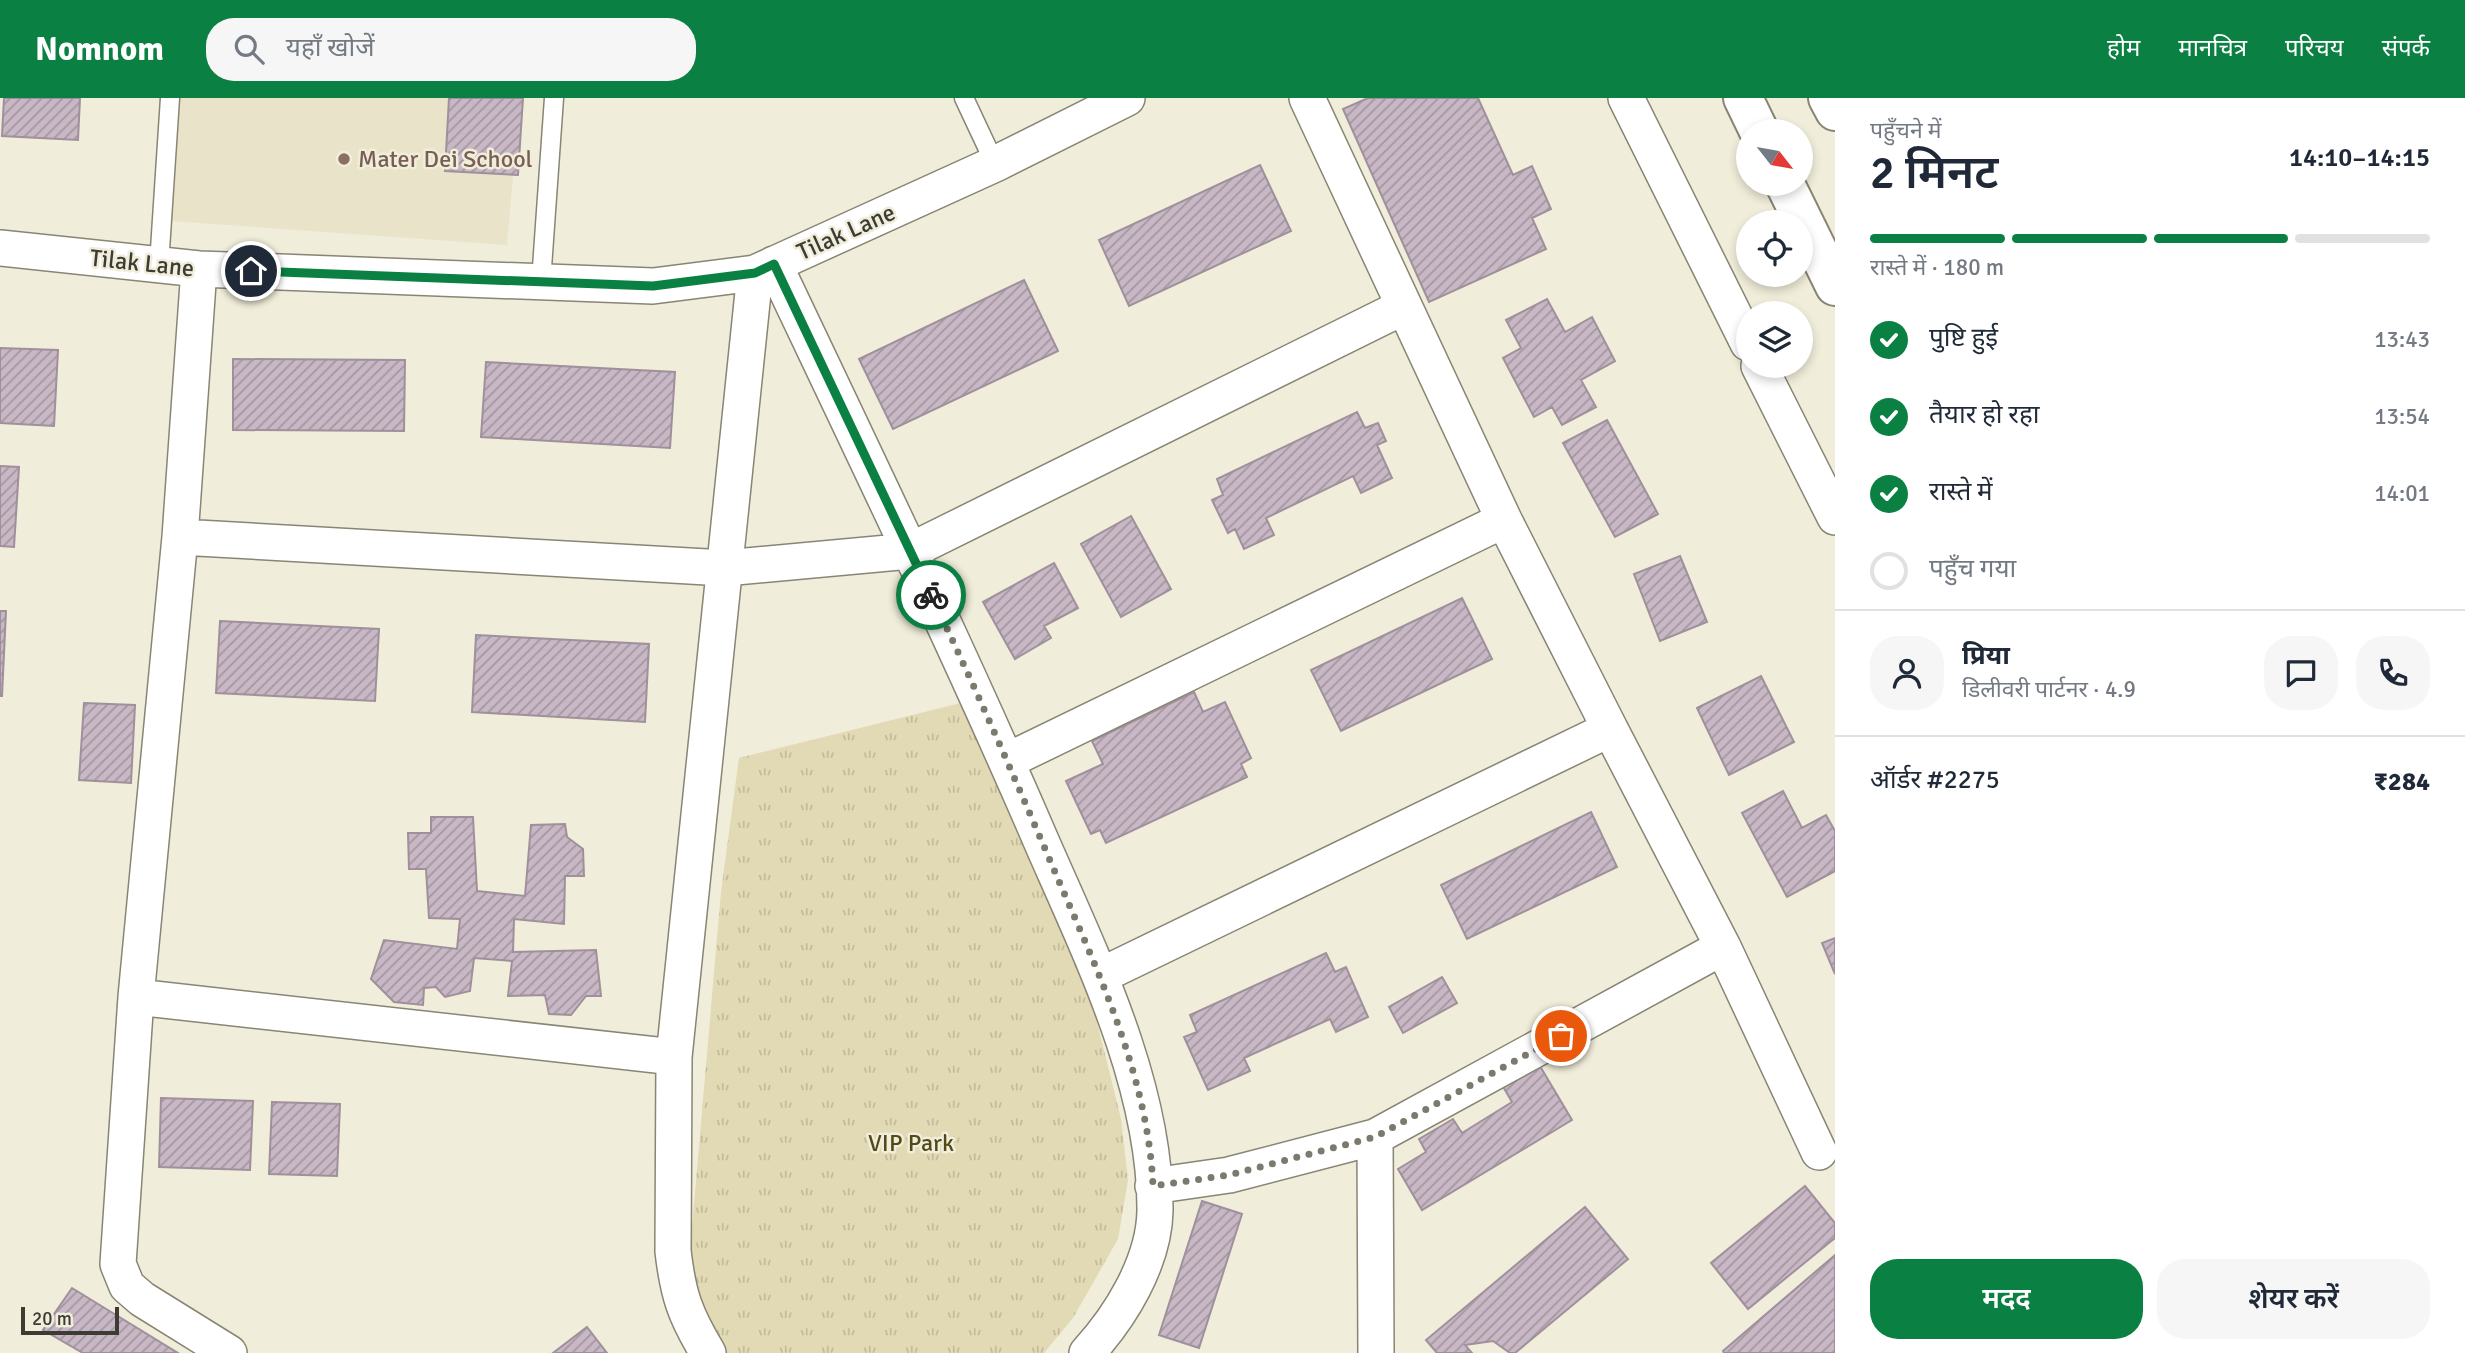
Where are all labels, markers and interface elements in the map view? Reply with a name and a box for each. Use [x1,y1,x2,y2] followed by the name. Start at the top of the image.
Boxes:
[206,18,696,81] search box
[35,29,164,70] text: Nomnom
[230,30,268,68] icon: search
[286,32,374,64] text: यहाँ खोजें
[2107,33,2140,63] text: होम
[2178,33,2247,63] text: मानचित्र
[2285,33,2344,63] text: परिचय
[2382,33,2430,63] text: संपर्क
[1870,116,1941,145] text: पहुँचने में
[1736,119,1813,196] north arrow
[1736,119,1813,378] map controls
[2289,142,2430,174] text: 14:10–14:15
[358,144,533,174] place label: Mater Dei School
[1870,145,1998,201] text: 2 मिनट
[336,151,352,167] marker: Mater Dei School
[792,197,900,267] street label: Tilak Lane
[1736,210,1813,287] button: locate
[221,241,281,301] pin
[88,243,196,283] street label: Tilak Lane
[232,252,270,290] icon: home
[1870,253,2004,282] text: रास्ते में · 180 m
[1736,301,1813,378] button: layers
[1870,321,1908,359] icon: check
[1929,322,1998,354] text: पुष्टि हुई
[2374,325,2430,354] text: 13:43
[1870,398,1908,436] icon: check
[1929,399,2039,431] text: तैयार हो रहा
[2374,402,2430,431] text: 13:54
[1870,475,1908,513] icon: check
[1929,476,1993,508] text: रास्ते में
[2374,479,2430,508] text: 14:01
[1929,553,2016,585] text: पहुँच गया
[896,560,966,630] courier
[912,576,950,614] icon: bike
[1870,636,1944,710] button: person
[2264,636,2338,710] button: chat
[2356,636,2430,710] button: phone
[1962,640,2010,672] text: प्रिया
[1962,675,2136,704] text: डिलीवरी पार्टनर · 4.9
[1870,764,2000,796] text: ऑर्डर #2275
[2374,766,2430,798] text: ₹284
[1531,1006,1591,1066] pin
[1542,1017,1580,1055] icon: bag
[868,1128,954,1158] park label: VIP Park
[1870,1259,2143,1339] button: मदद
[2157,1259,2430,1339] button: शेयर करें
[21,1304,119,1336] scale bar
[32,1307,72,1331] text: 20 m

